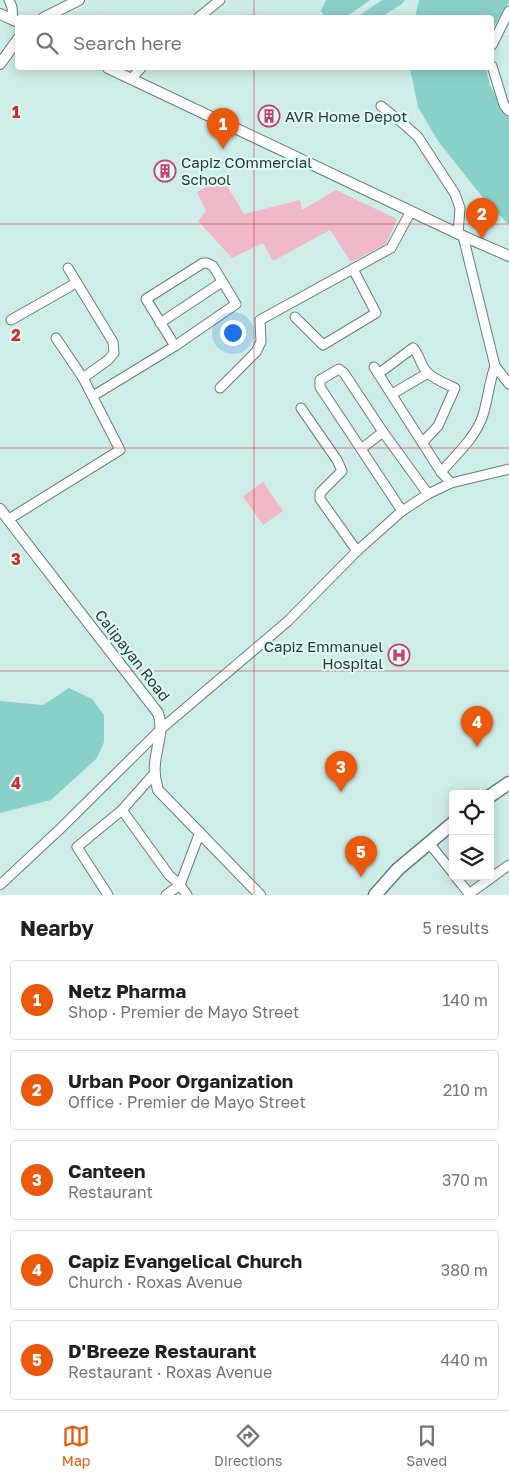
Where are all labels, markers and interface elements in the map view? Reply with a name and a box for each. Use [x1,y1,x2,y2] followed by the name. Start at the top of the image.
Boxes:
[15,15,494,70] search box
[33,29,61,57] icon: search
[73,31,182,54] text: Search here
[12,102,20,122] text: 1
[257,104,281,128] building icon: AVR Home Depot
[285,107,407,125] place label: AVR Home Depot
[207,108,239,149] pin: 1
[181,153,312,188] place label: Capiz COmmercial School
[153,159,177,183] building icon: Capiz COmmercial School
[466,198,498,239] pin: 2
[220,320,246,346] your location
[11,325,21,345] text: 2
[11,549,21,569] text: 3
[92,606,174,704] street label: Calipayan Road
[264,637,383,672] place label: Capiz Emmanuel Hospital
[387,643,411,667] hospital icon: Capiz Emmanuel Hospital
[461,706,493,747] pin: 4
[325,751,357,792] pin: 3
[11,773,21,793] text: 4
[449,790,494,880] map controls
[449,790,494,835] button: locate
[449,835,494,880] button: layers
[345,836,377,877] pin: 5
[20,915,94,941] text: Nearby
[423,918,489,938] text: 5 results
[68,979,186,1002] text: Netz Pharma
[33,990,41,1010] text: 1
[442,990,488,1010] text: 140 m
[68,1002,299,1022] text: Shop · Premier de Mayo Street
[68,1069,293,1092] text: Urban Poor Organization
[32,1080,42,1100] text: 2
[443,1080,488,1100] text: 210 m
[68,1092,306,1112] text: Office · Premier de Mayo Street
[68,1159,146,1182] text: Canteen
[32,1170,42,1190] text: 3
[442,1170,488,1190] text: 370 m
[68,1182,153,1202] text: Restaurant
[68,1249,302,1272] text: Capiz Evangelical Church
[32,1260,42,1280] text: 4
[441,1260,488,1280] text: 380 m
[68,1272,242,1292] text: Church · Roxas Avenue
[68,1339,256,1362] text: D'Breeze Restaurant
[32,1350,42,1370] text: 5
[440,1350,488,1370] text: 440 m
[68,1362,272,1382] text: Restaurant · Roxas Avenue
[62,1422,90,1469] tab: Map
[214,1422,283,1469] tab: Directions
[406,1422,447,1469] tab: Saved

